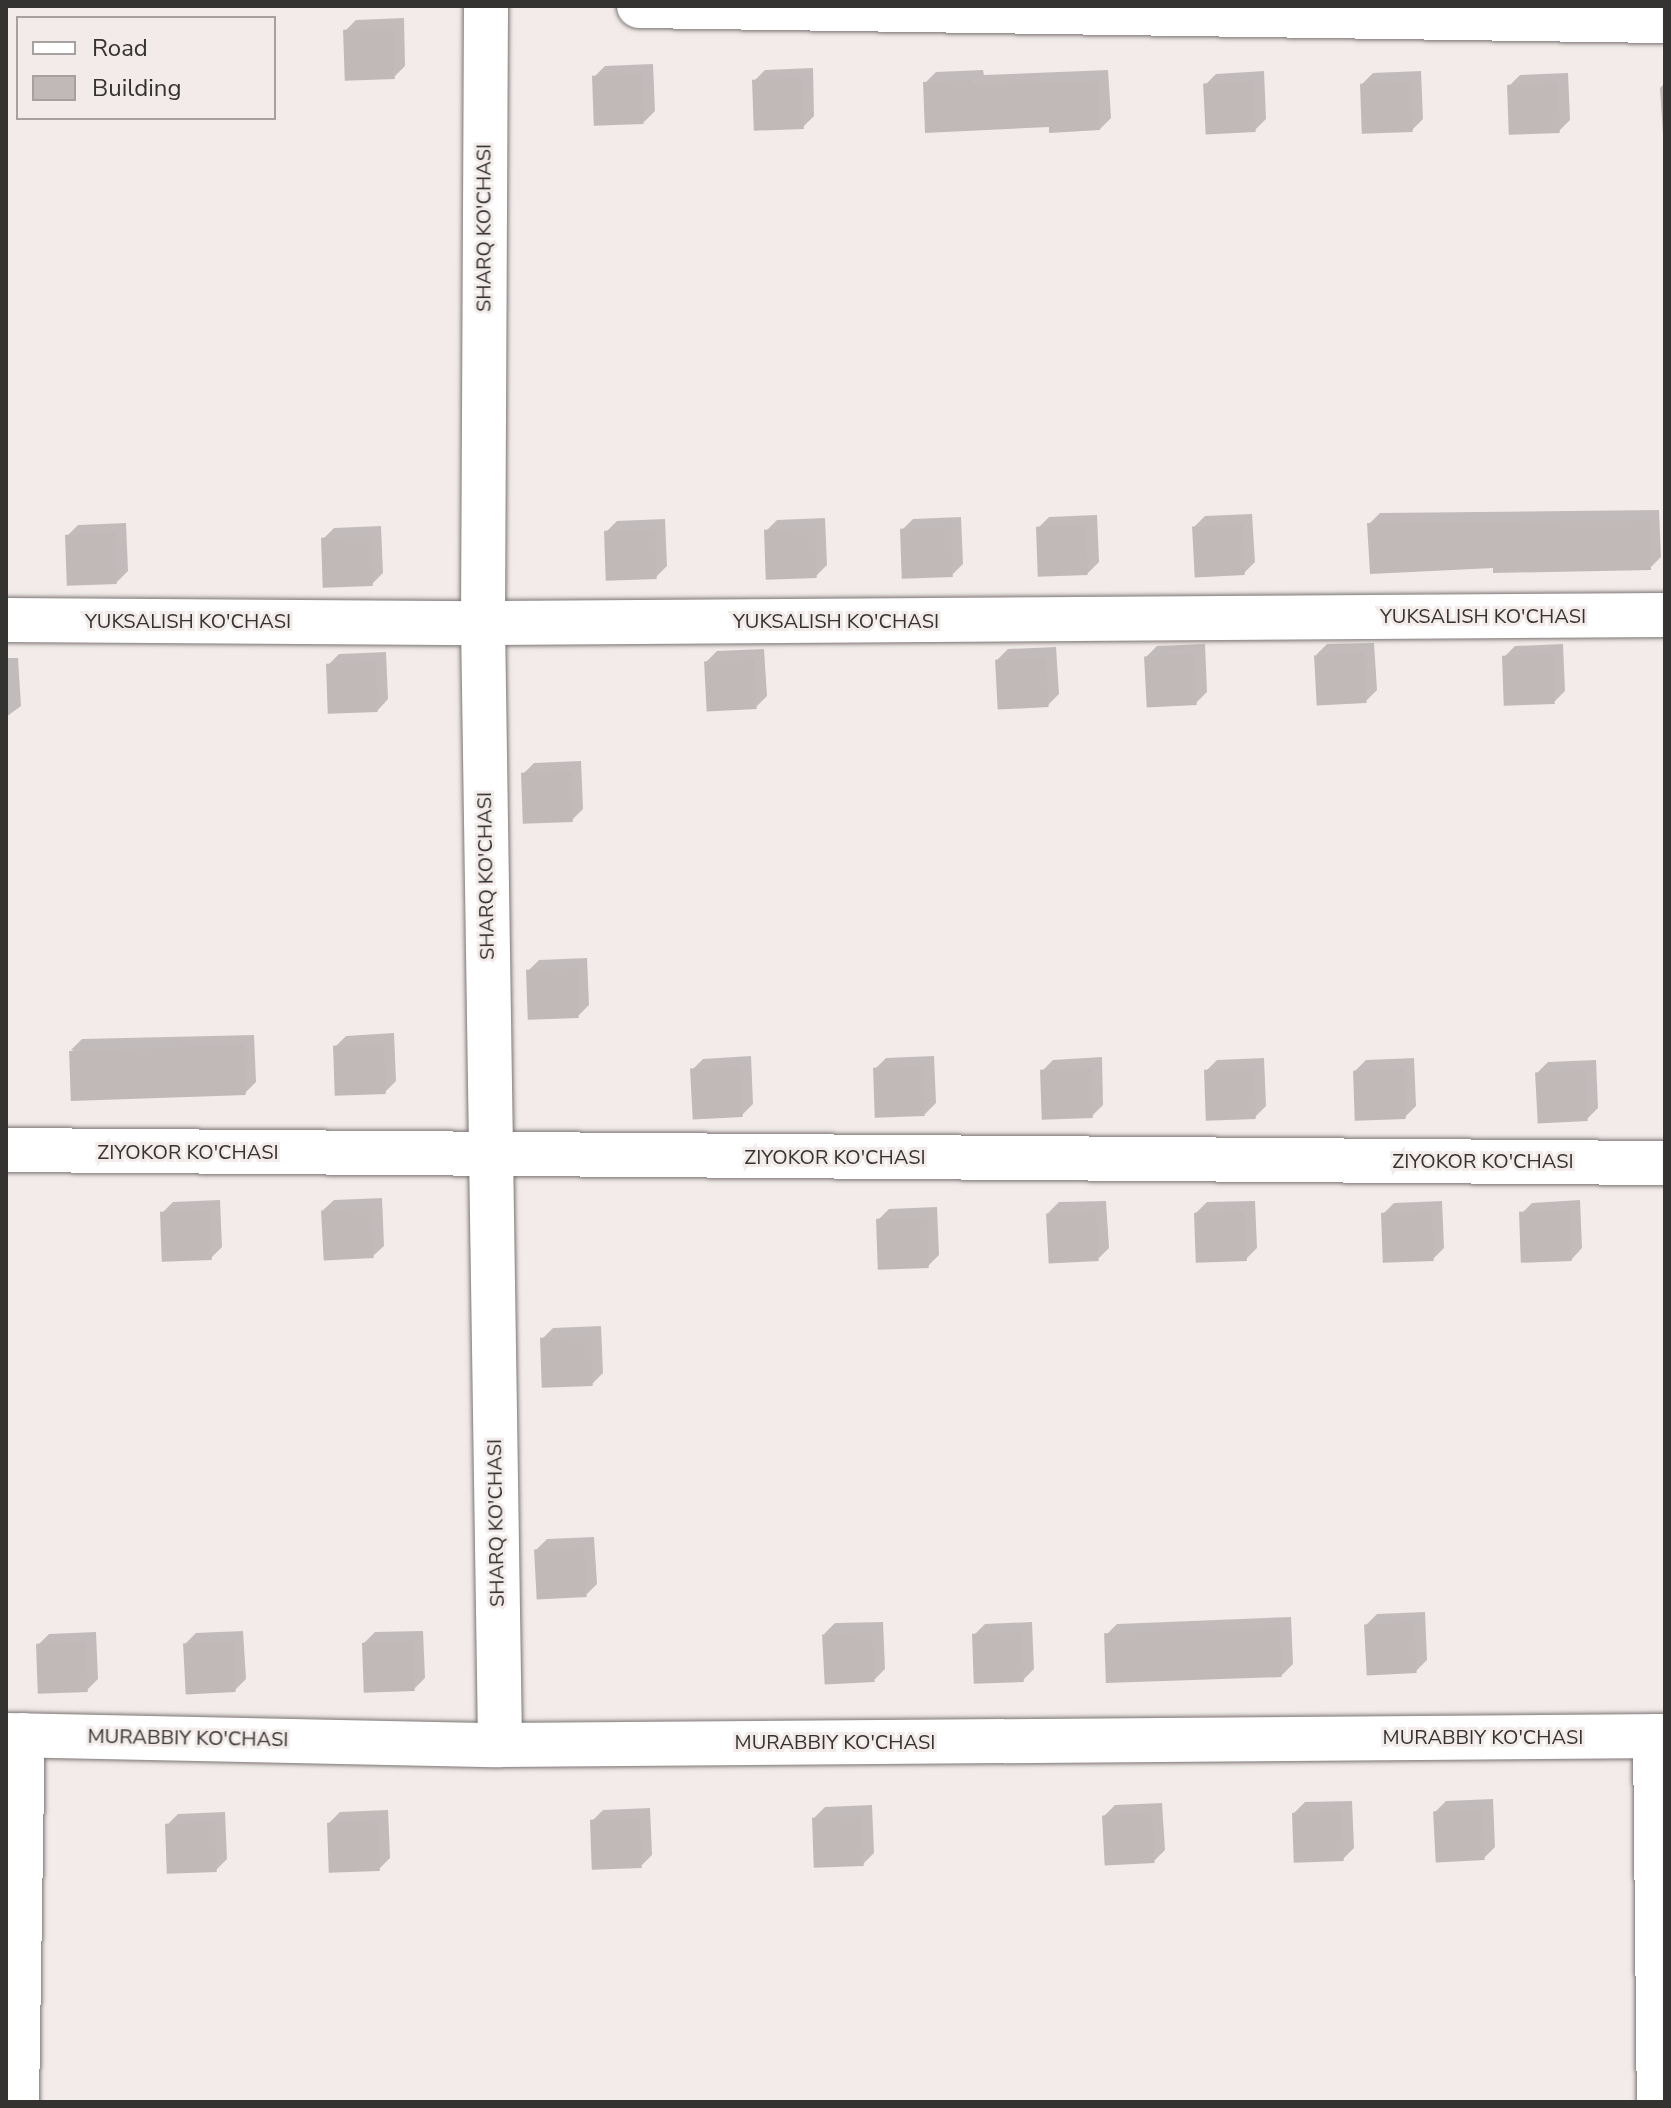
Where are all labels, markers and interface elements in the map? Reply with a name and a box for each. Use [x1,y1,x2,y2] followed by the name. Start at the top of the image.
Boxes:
[16,16,276,120] legend
[92,32,148,64] text: Road
[92,72,182,104] text: Building
[472,144,496,312] street label: SHARQ KO'CHASI
[1380,604,1586,628] street label: YUKSALISH KO'CHASI
[85,609,291,633] street label: YUKSALISH KO'CHASI
[733,609,939,633] street label: YUKSALISH KO'CHASI
[473,792,499,960] street label: SHARQ KO'CHASI
[97,1140,279,1164] street label: ZIYOKOR KO'CHASI
[744,1145,926,1169] street label: ZIYOKOR KO'CHASI
[1392,1149,1574,1173] street label: ZIYOKOR KO'CHASI
[483,1439,509,1607] street label: SHARQ KO'CHASI
[87,1724,289,1752] street label: MURABBIY KO'CHASI
[1383,1725,1583,1749] street label: MURABBIY KO'CHASI
[735,1730,935,1754] street label: MURABBIY KO'CHASI

